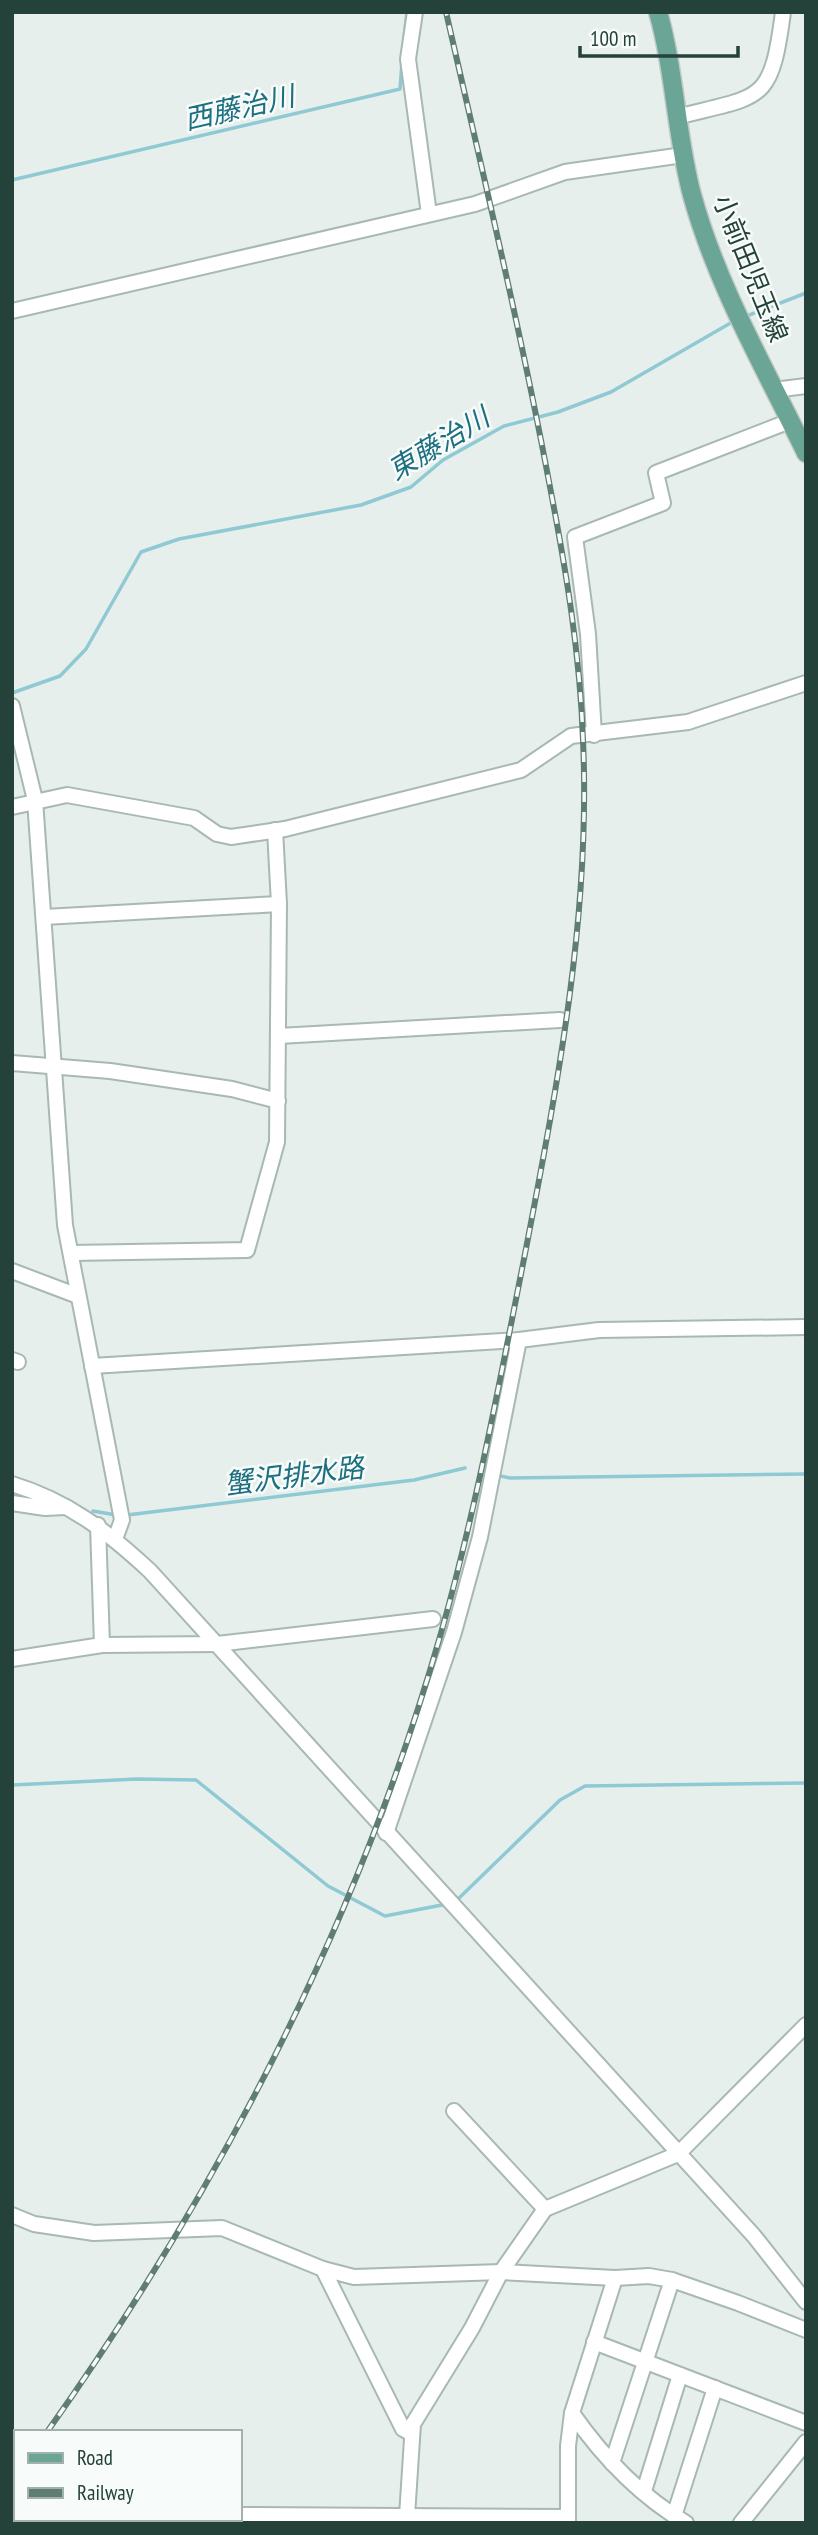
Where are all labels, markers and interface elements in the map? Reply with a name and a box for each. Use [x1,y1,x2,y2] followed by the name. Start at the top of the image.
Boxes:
[580,14,738,58] scale bar
[590,25,636,52] text: 100 m
[180,76,301,138] water label: 西藤治川
[706,189,796,347] street label: 小前田児玉線
[380,397,498,488] water label: 東藤治川
[222,1448,368,1502] water label: 蟹沢排水路
[14,2430,242,2521] legend
[77,2444,113,2471] text: Road
[77,2479,134,2506] text: Railway

